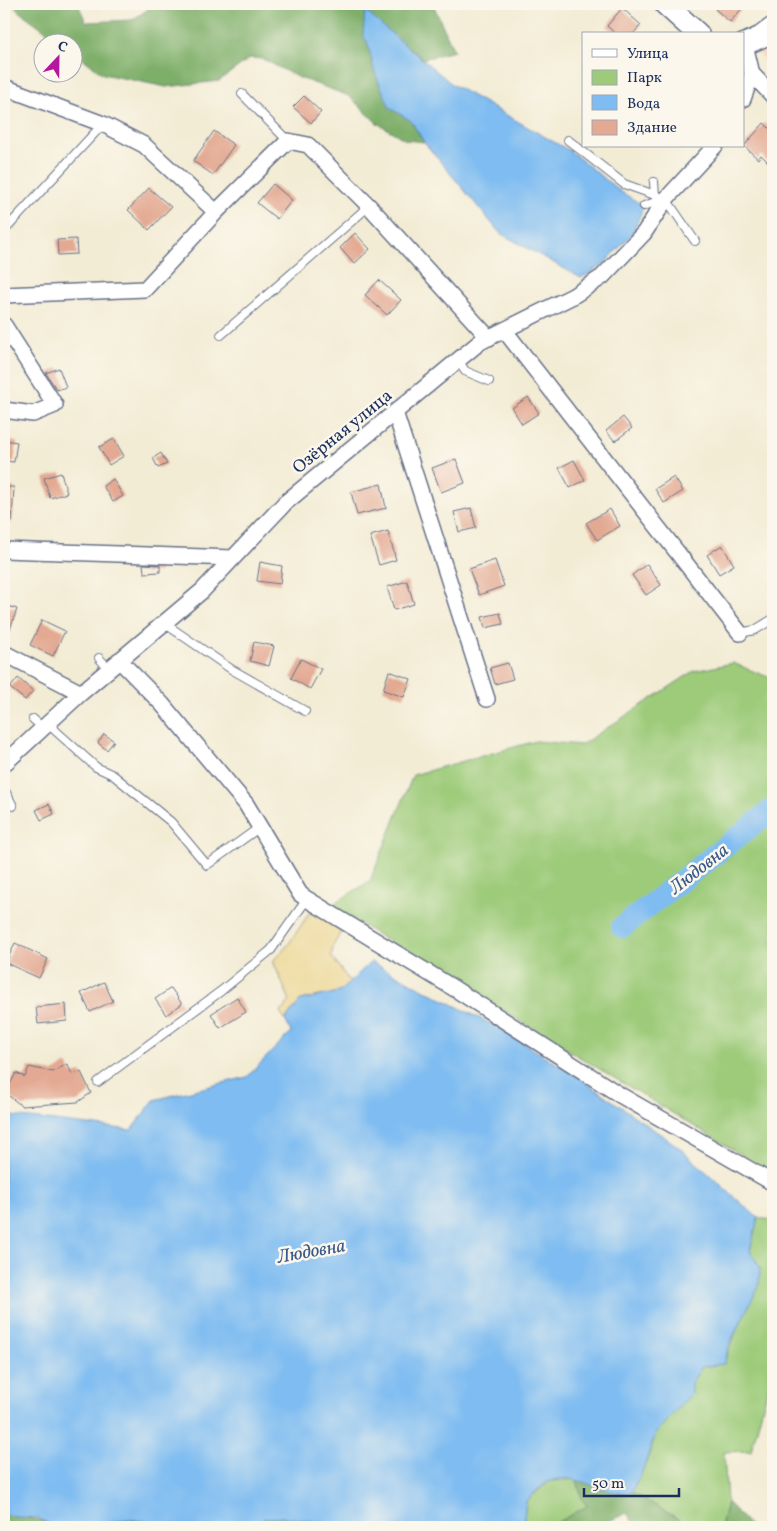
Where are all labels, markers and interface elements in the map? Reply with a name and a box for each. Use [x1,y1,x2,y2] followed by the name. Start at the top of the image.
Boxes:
[32,32,82,82] north arrow
[582,32,744,148] legend
[55,37,70,58] text: С
[627,44,669,65] text: Улица
[627,68,662,89] text: Парк
[627,94,660,115] text: Вода
[627,118,677,139] text: Здание
[288,384,398,480] street label: Озёрная улица
[663,838,734,902] water label: Людовна
[274,1233,348,1271] water label: Людовна
[584,1466,680,1498] scale bar
[592,1474,624,1495] text: 50 m

